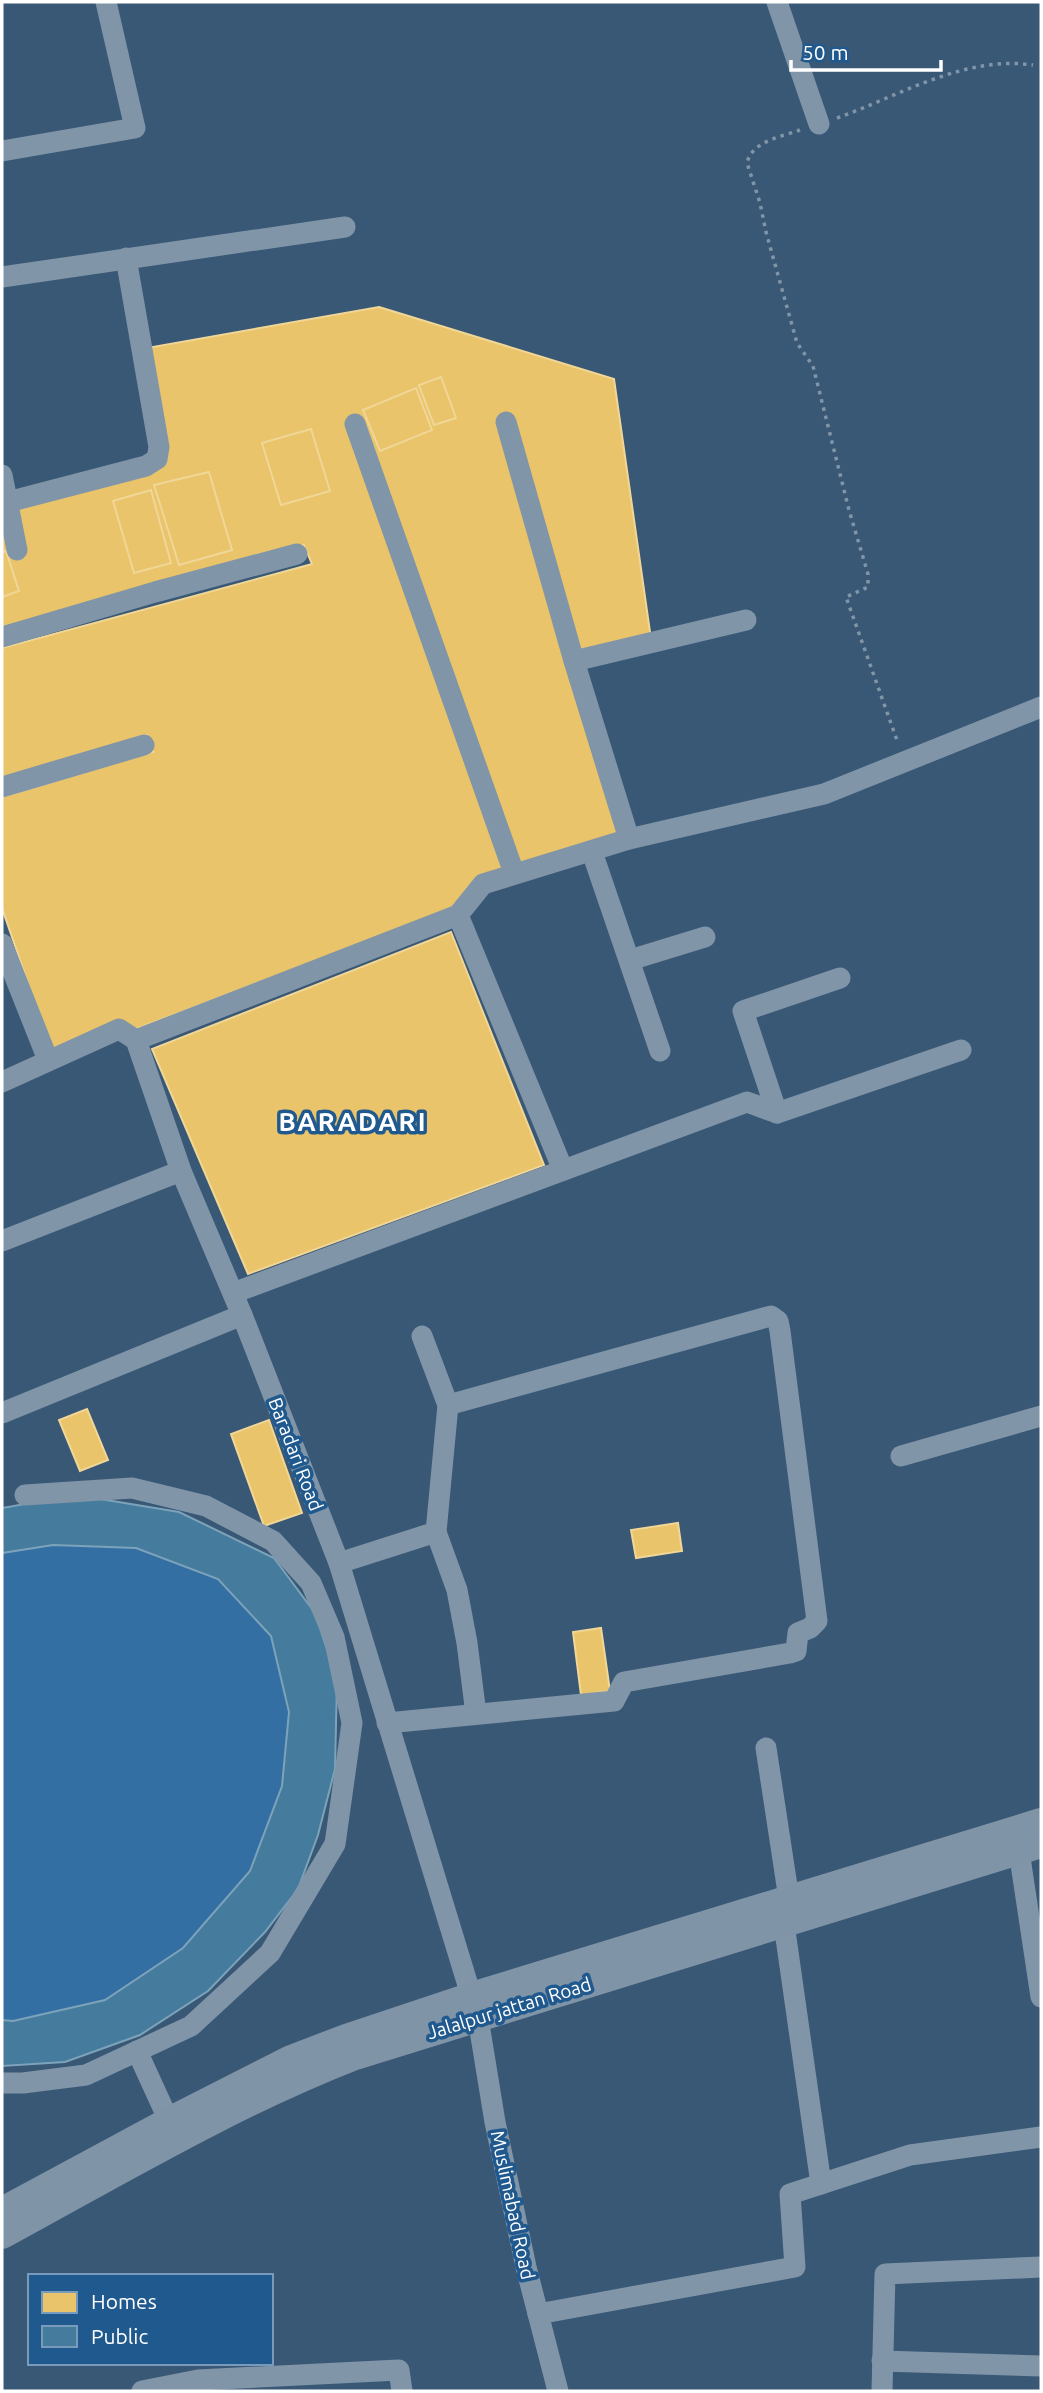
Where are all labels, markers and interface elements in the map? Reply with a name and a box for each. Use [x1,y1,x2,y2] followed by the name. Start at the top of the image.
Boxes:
[791,28,942,72] scale bar
[802,40,849,64] text: 50 m
[279,1107,428,1136] district label: BARADARI
[264,1394,328,1514] street label: Baradari Road
[424,1973,594,2043] street label: Jalalpur jattan Road
[486,2129,540,2281] street label: Muslimabad Road
[28,2274,273,2365] legend
[91,2289,157,2313] text: Homes
[91,2324,148,2348] text: Public

